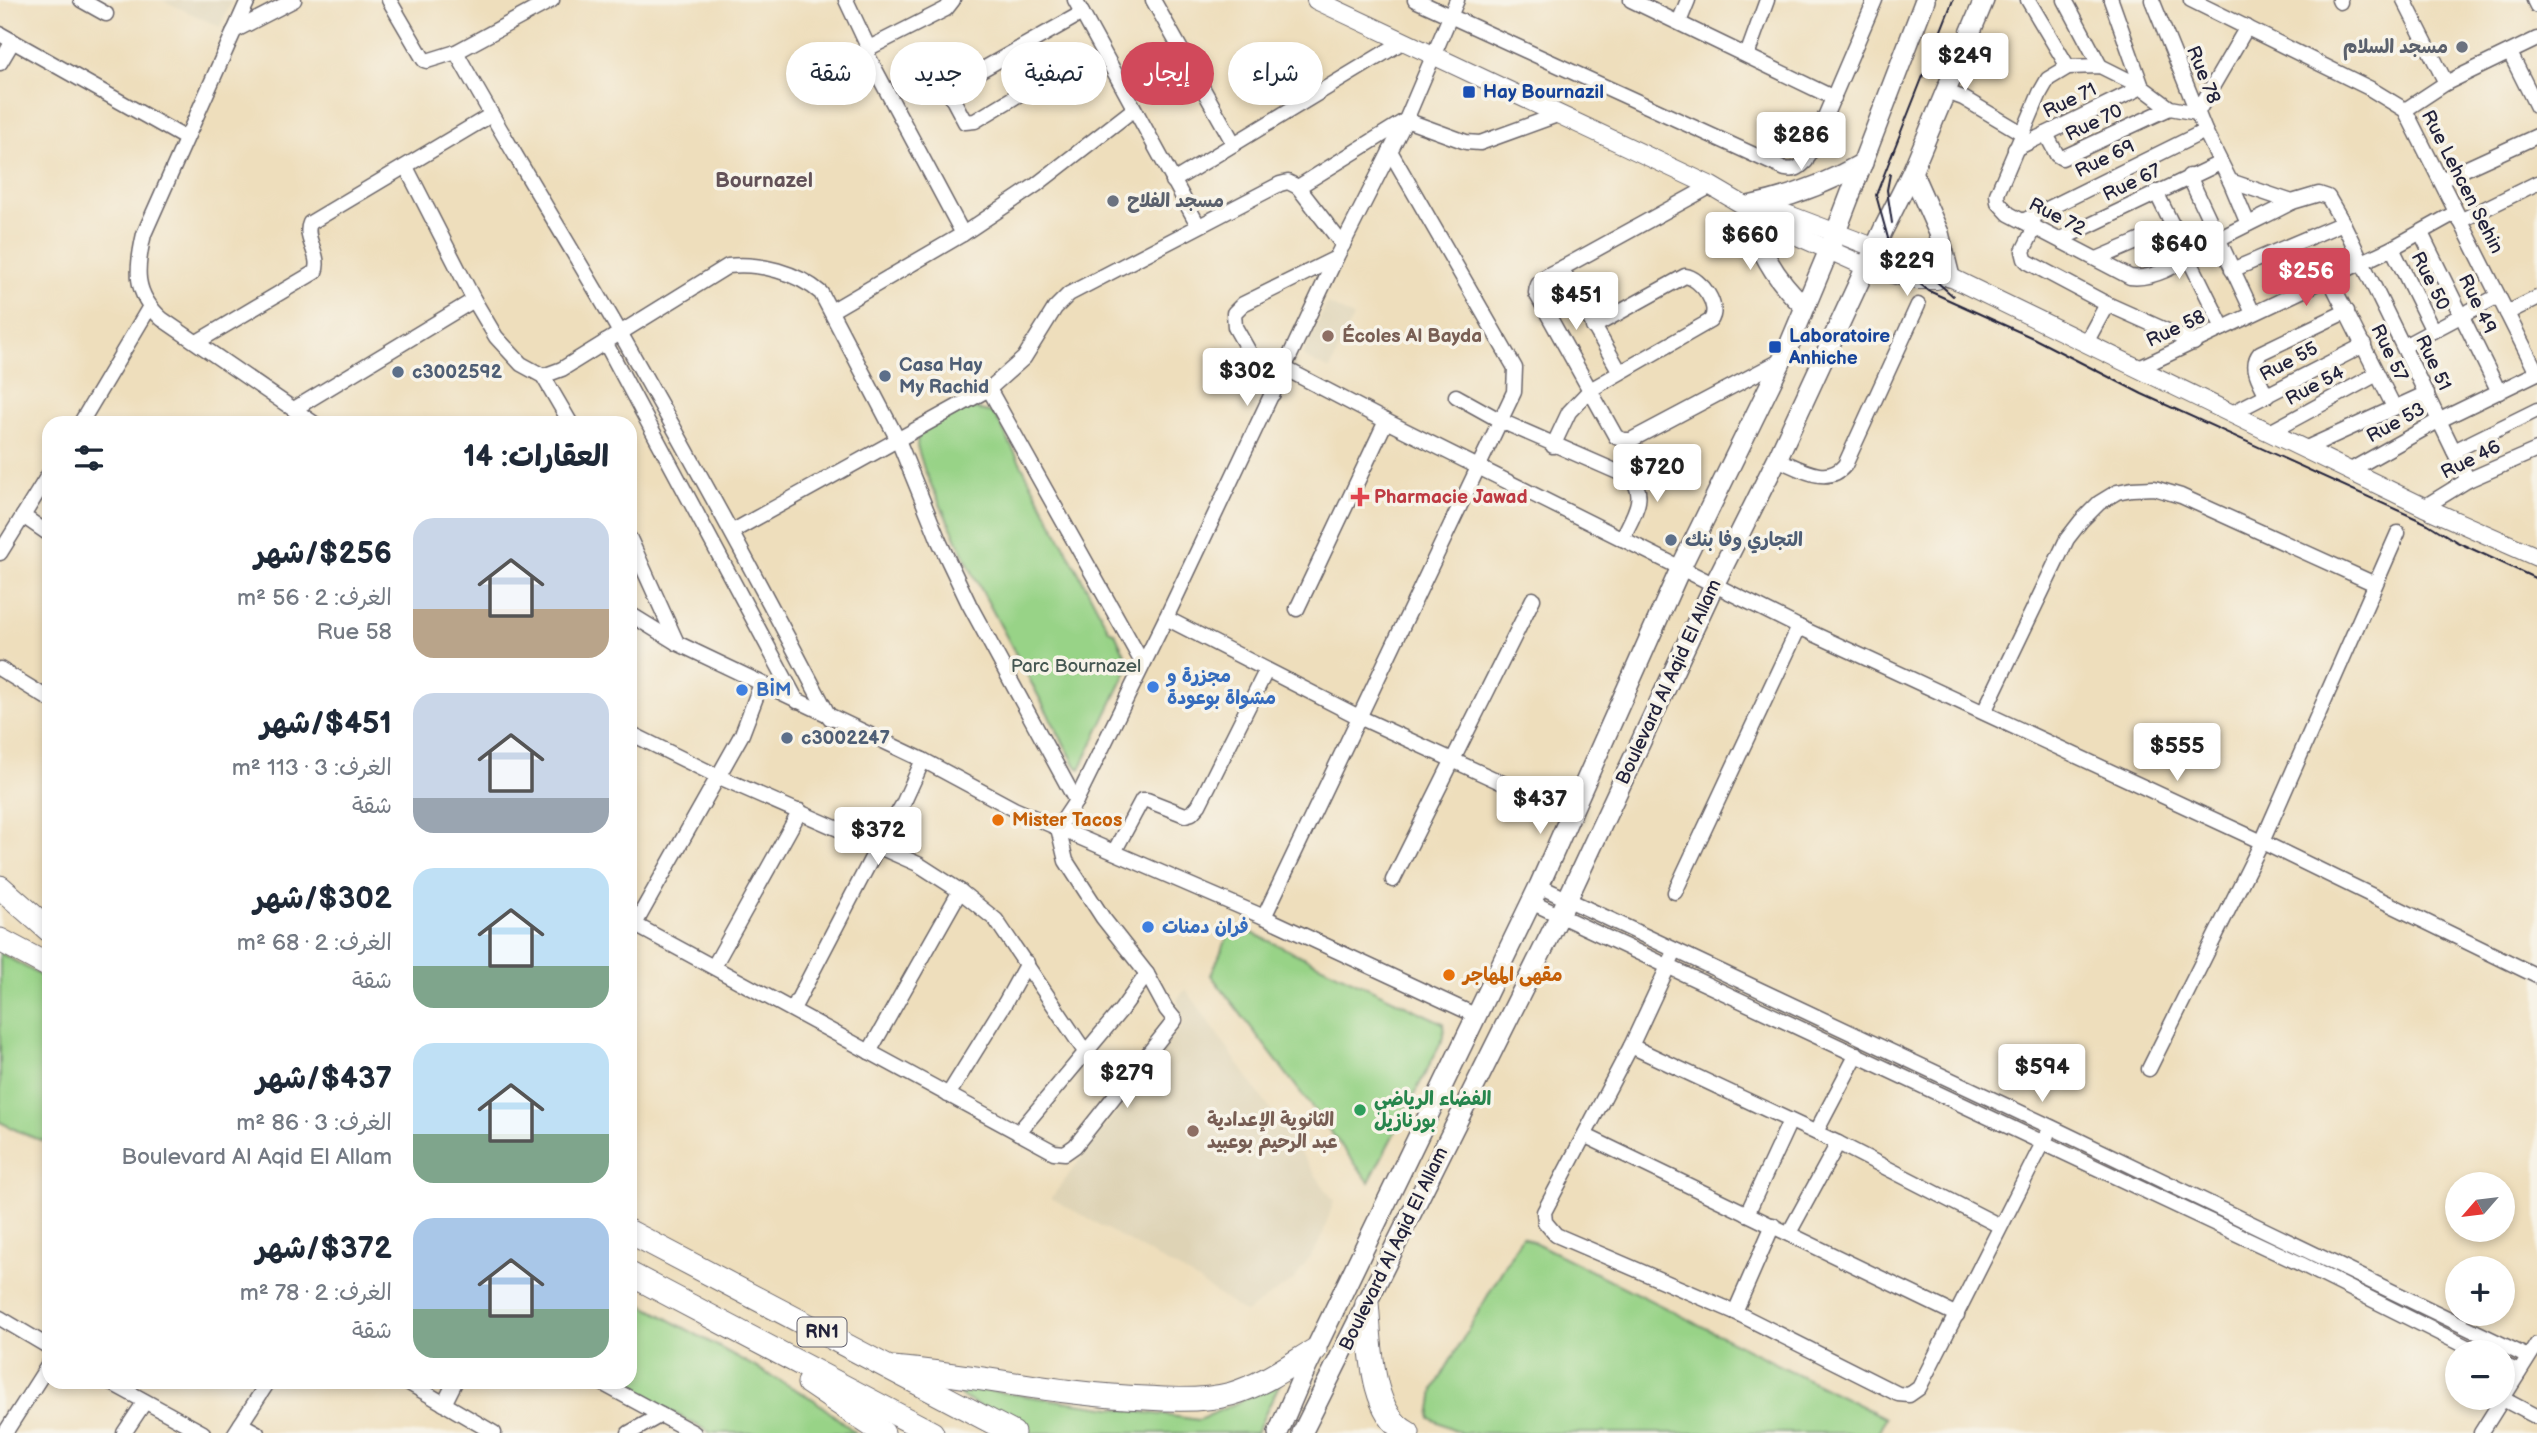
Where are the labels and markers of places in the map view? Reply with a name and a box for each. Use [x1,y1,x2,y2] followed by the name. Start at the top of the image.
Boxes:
[1924,34,2006,93] pin: $249
[2343,36,2448,61] place label: مسجد السلام
[2454,39,2470,55] marker: مسجد السلام
[1483,81,1604,104] place label: Hay Bournazil
[1461,84,1477,100] marker: Hay Bournazil
[1760,113,1842,172] pin: $286
[1127,190,1224,213] place label: مسجد الفلاح
[1105,193,1121,209] marker: مسجد الفلاح
[1709,212,1791,272] pin: $660
[2138,222,2220,281] pin: $640
[1866,238,1948,298] pin: $229
[2265,248,2347,308] pin: $256
[1535,272,1617,332] pin: $451
[1342,324,1482,348] place label: Écoles Al Bayda
[1788,325,1890,370] place label: Laboratoire Anhiche
[1320,328,1336,344] marker: Écoles Al Bayda
[1767,339,1783,355] marker: Laboratoire Anhiche
[1206,348,1288,408] pin: $302
[899,354,989,399] place label: Casa Hay My Rachid
[412,361,503,384] place label: c3002592
[390,364,406,380] marker: c3002592
[877,368,893,384] marker: Casa Hay My Rachid
[1616,444,1698,504] pin: $720
[1374,486,1528,509] place label: Pharmacie Jawad
[1352,489,1368,505] marker: Pharmacie Jawad
[1685,529,1803,554] place label: التجاري وفا بنك
[1663,532,1679,548] marker: التجاري وفا بنك
[1165,665,1276,711] place label: مجزرة و مشواة بوعودة
[756,677,791,702] place label: BİM
[1145,679,1161,695] marker: مجزرة و مشواة بوعودة
[734,682,750,698] marker: BİM
[2136,724,2218,783] pin: $555
[801,727,890,750] place label: c3002247
[779,730,795,746] marker: c3002247
[1499,776,1581,836] pin: $437
[837,808,919,867] pin: $372
[1012,809,1122,832] place label: Mister Tacos
[990,812,1006,828] marker: Mister Tacos
[1162,916,1249,939] place label: فران دمنات
[1140,919,1156,935] marker: فران دمنات
[1461,964,1562,987] place label: مقهى المهاجر
[1441,967,1457,983] marker: مقهى المهاجر
[2001,1044,2083,1104] pin: $594
[1086,1050,1168,1110] pin: $279
[1374,1088,1492,1134] place label: الفضاء الرياضي بورنازيل
[1352,1102,1368,1118] marker: الفضاء الرياضي بورنازيل
[1207,1109,1337,1156] place label: الثانوية الإعدادية عبد الرحيم بوعبيد
[1185,1123,1201,1139] marker: الثانوية الإعدادية عبد الرحيم بوعبيد

